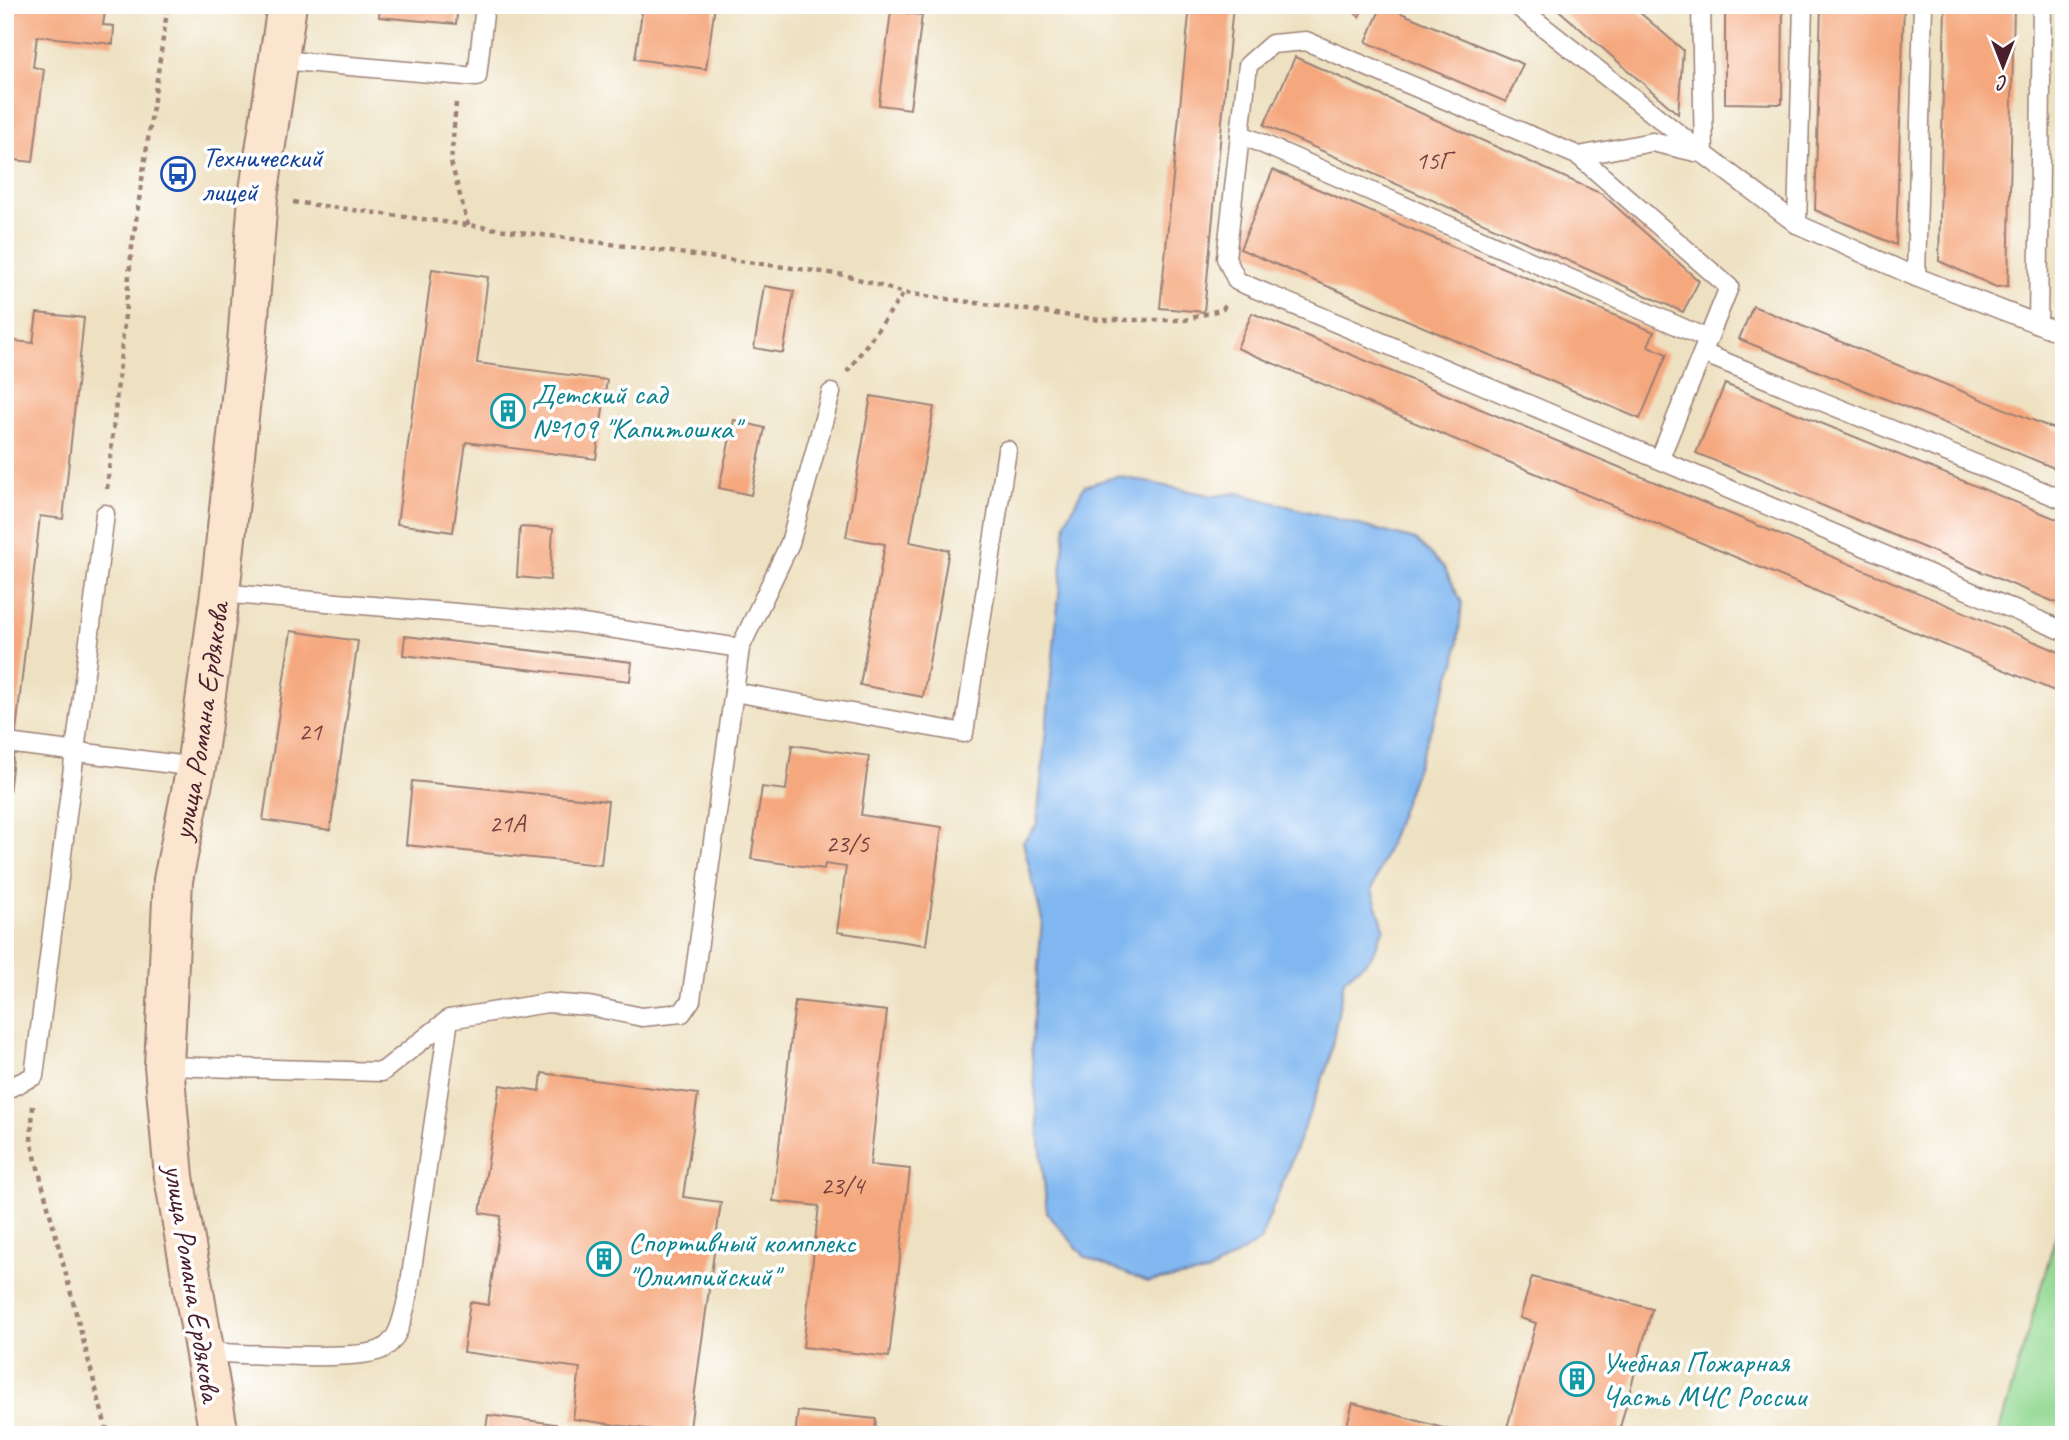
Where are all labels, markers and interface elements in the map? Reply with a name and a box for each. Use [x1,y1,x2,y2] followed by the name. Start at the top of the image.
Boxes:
[1968,32,2038,102] north arrow
[1996,70,2008,94] text: С
[202,138,324,210] place label: Технический лицей
[1415,144,1456,177] house number: 15Г
[159,155,197,193] bus stop icon: Технический лицей
[532,375,746,447] place label: Детский сад №109 "Капитошка"
[489,392,527,430] building icon: Детский сад №109 "Капитошка"
[162,597,238,845] street label: улица Романа Ердякова
[298,715,323,748] house number: 21
[489,807,527,840] house number: 21А
[825,827,870,860] house number: 23/5
[155,1160,231,1407] street label: улица Романа Ердякова
[820,1169,866,1202] house number: 23/4
[628,1223,856,1295] place label: Спортивный комплекс "Олимпийский"
[585,1240,623,1278] building icon: Спортивный комплекс "Олимпийский"
[1602,1343,1808,1415] place label: Учебная Пожарная Часть МЧС России
[1558,1360,1596,1398] building icon: Учебная Пожарная Часть МЧС России

